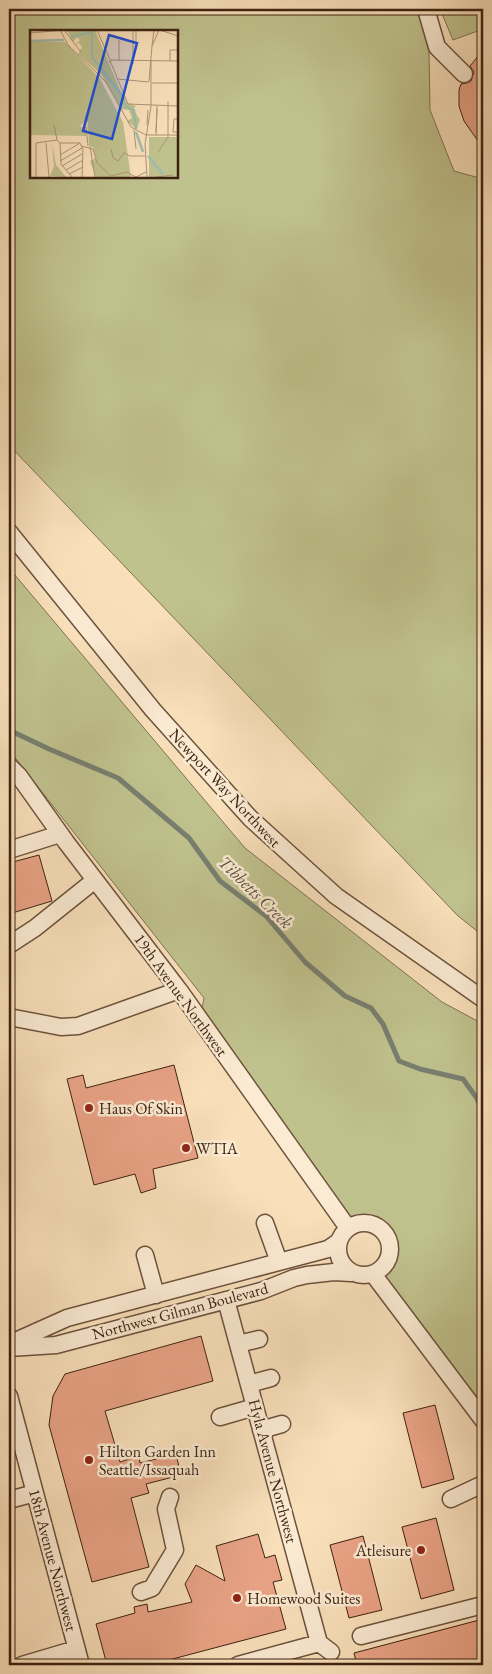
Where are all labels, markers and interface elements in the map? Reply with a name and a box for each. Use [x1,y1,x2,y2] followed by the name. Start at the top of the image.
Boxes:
[30,30,178,178] inset map
[164,724,286,852] street label: Newport Way Northwest
[214,851,298,933] water label: Tibbetts Creek
[129,929,233,1061] street label: 19th Avenue Northwest
[99,1098,184,1119] place label: Haus Of Skin
[83,1102,95,1114] marker: Haus Of Skin
[196,1138,239,1159] place label: WTIA
[180,1142,192,1154] marker: WTIA
[90,1277,271,1345] street label: Northwest Gilman Boulevard
[244,1397,302,1545] street label: Hyla Avenue Northwest
[99,1441,217,1480] place label: Hilton Garden Inn Seattle/Issaquah
[83,1454,95,1466] marker: Hilton Garden Inn Seattle/Issaquah
[24,1486,82,1634] street label: 18th Avenue Northwest
[355,1540,411,1561] place label: Atleisure
[415,1544,427,1556] marker: Atleisure
[247,1588,361,1609] place label: Homewood Suites
[231,1592,243,1604] marker: Homewood Suites

